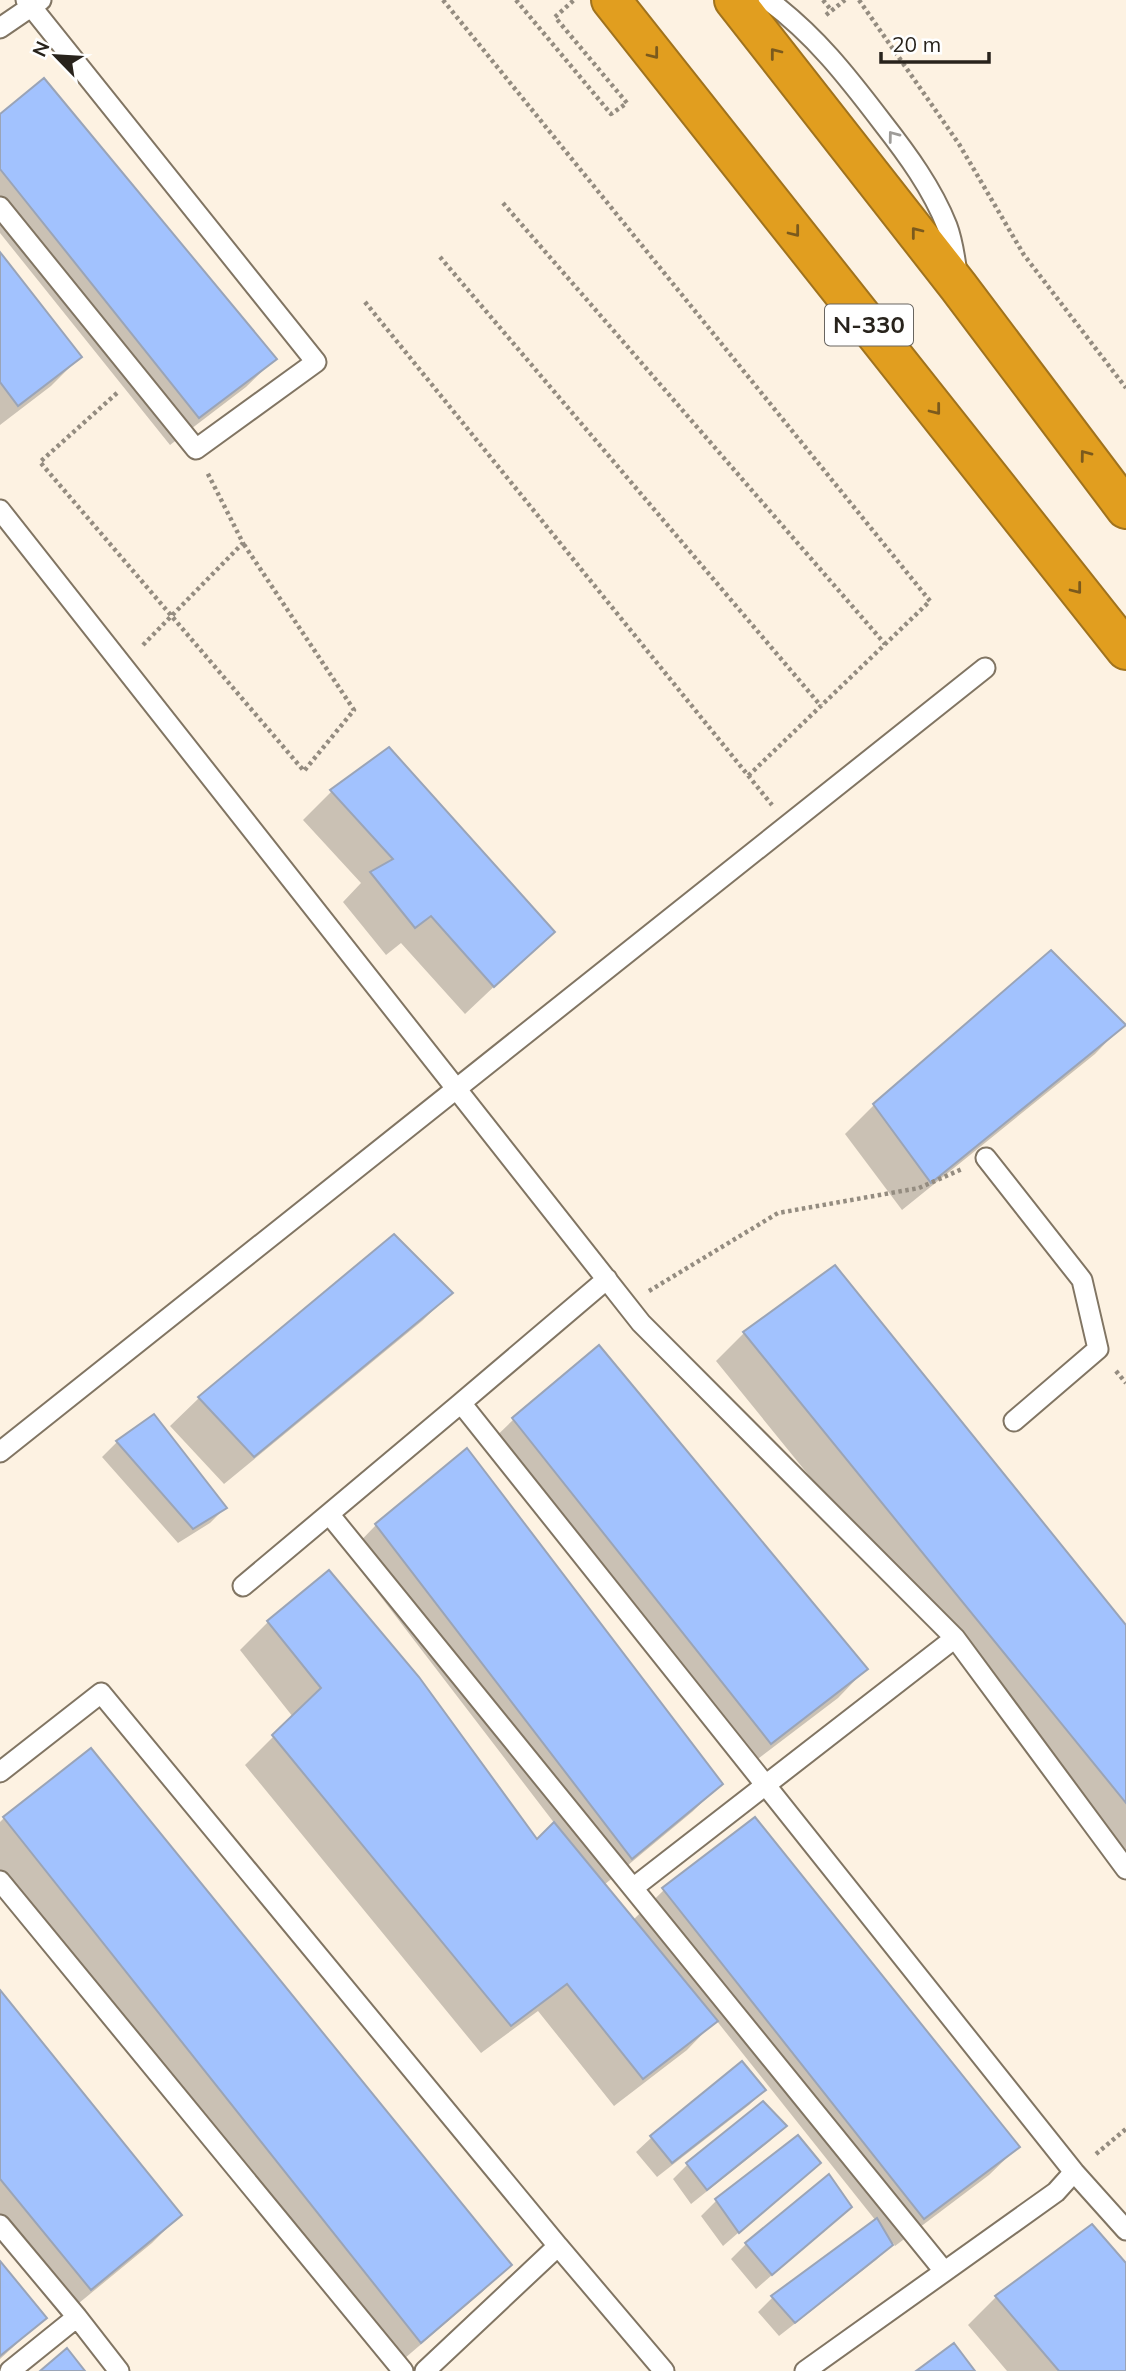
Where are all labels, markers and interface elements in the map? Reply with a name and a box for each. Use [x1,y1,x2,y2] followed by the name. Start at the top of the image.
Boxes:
[21,21,91,91] north arrow
[881,21,990,65] scale bar
[892,31,941,57] text: 20 m
[27,37,55,60] text: N
[645,46,658,58] one-way arrow
[771,48,784,60] one-way arrow
[888,131,901,144] one-way arrow
[786,224,799,236] one-way arrow
[911,227,924,239] one-way arrow
[825,304,913,346] road number: N-330
[928,402,940,415] one-way arrow
[1081,450,1093,463] one-way arrow
[1069,581,1082,593] one-way arrow

